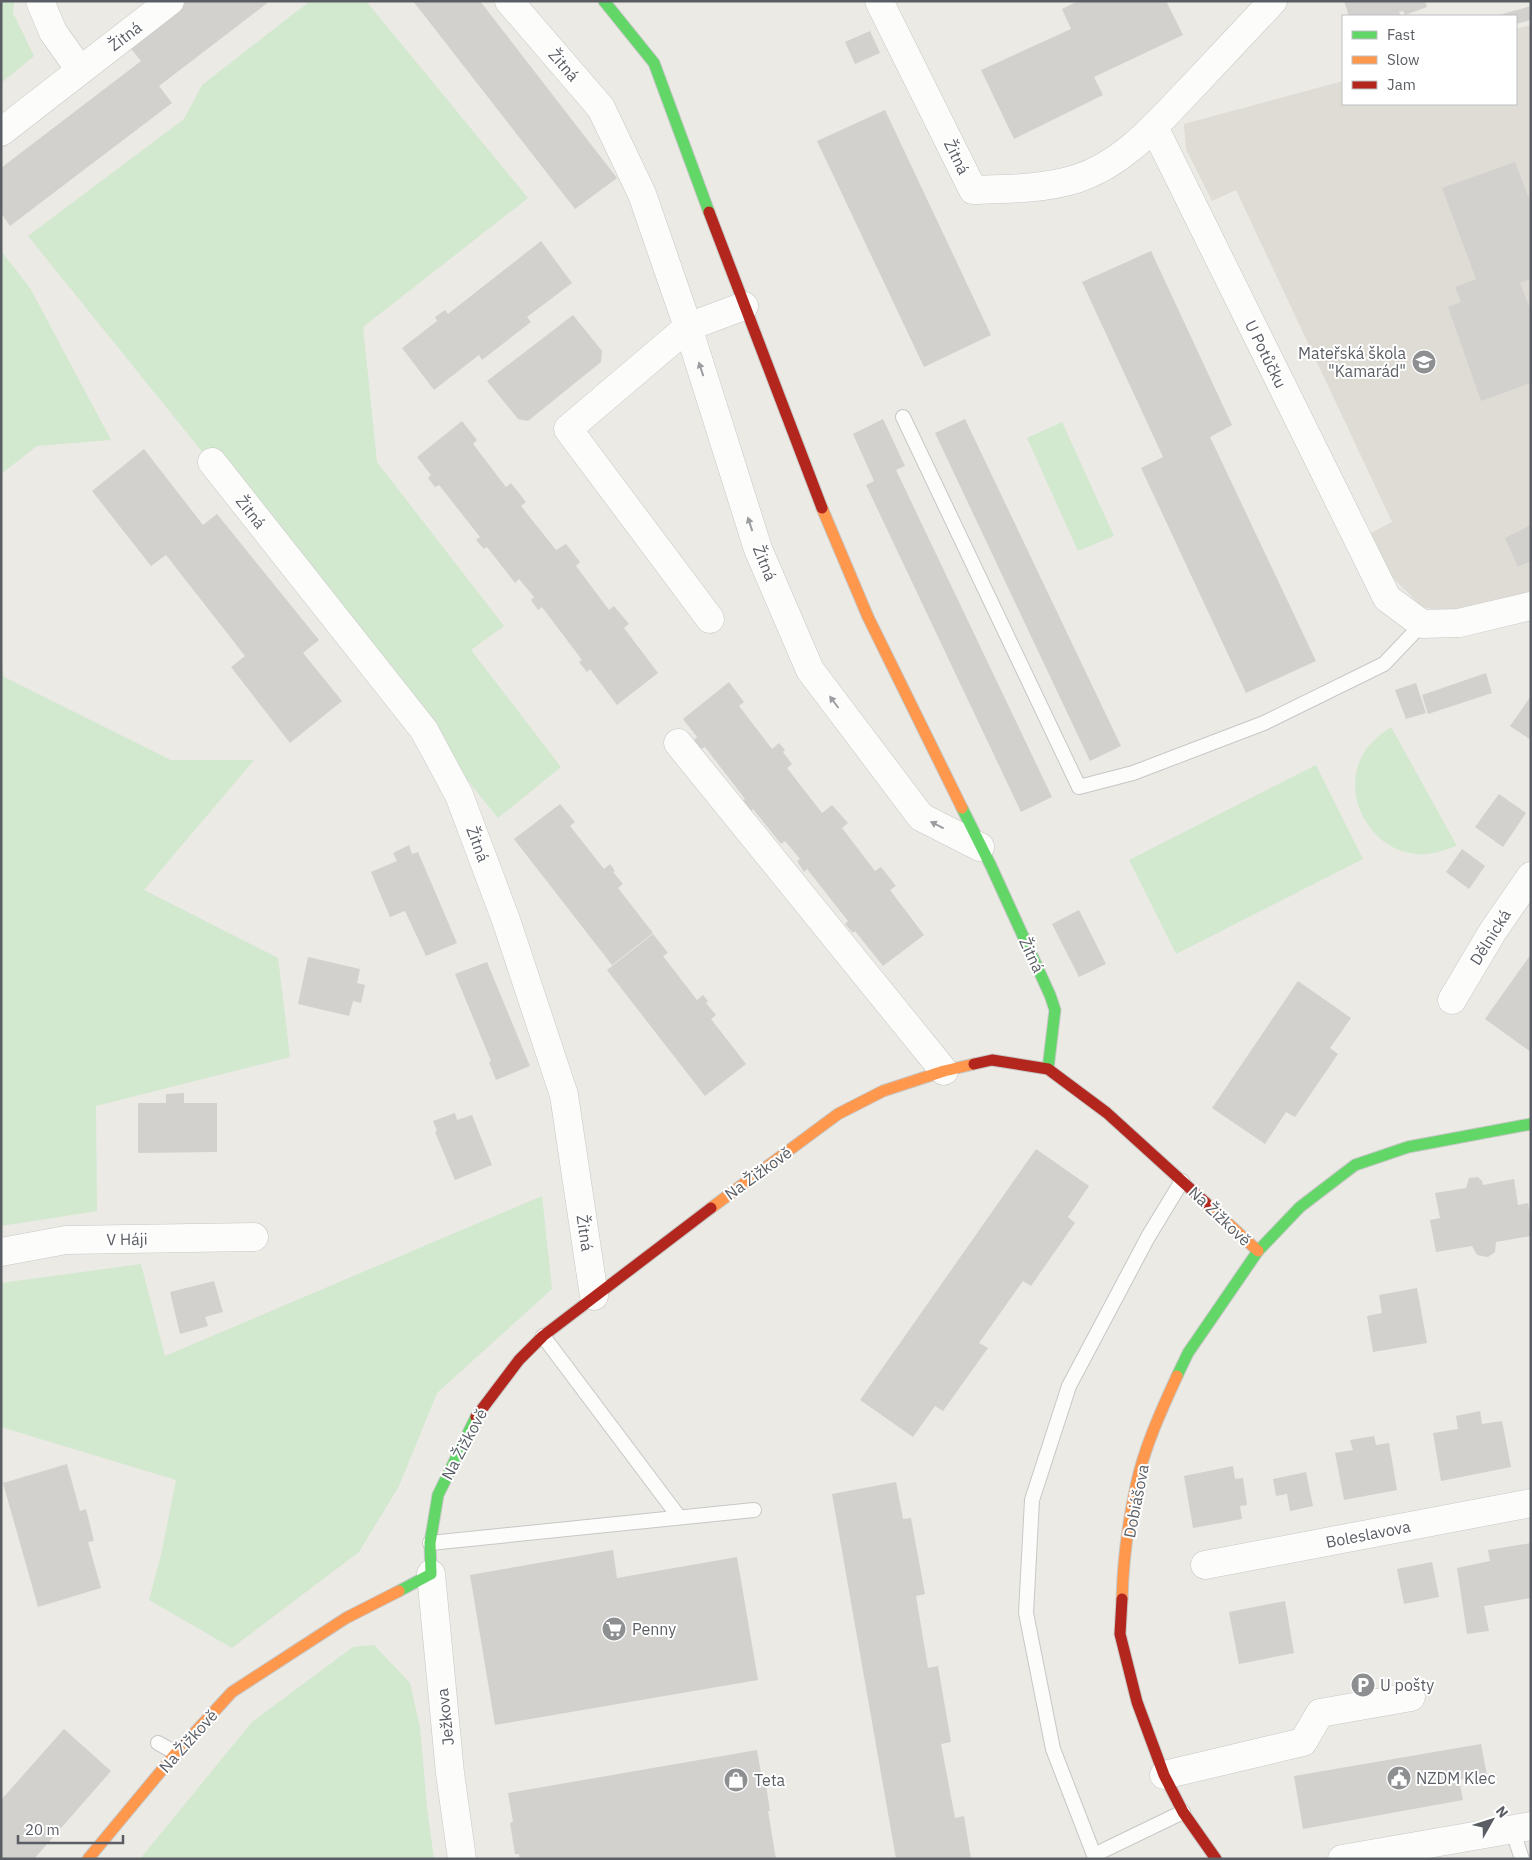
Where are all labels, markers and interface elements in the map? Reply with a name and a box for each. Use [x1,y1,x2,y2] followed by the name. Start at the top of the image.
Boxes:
[1342,15,1517,105] legend
[104,17,146,55] street label: Žitná
[1387,25,1415,44] text: Fast
[544,45,584,86] street label: Žitná
[1387,50,1420,69] text: Slow
[1387,75,1416,94] text: Jam
[940,136,974,178] street label: Žitná
[1241,317,1291,391] street label: U Potůčku
[1298,343,1406,381] place label: Mateřská škola "Kamarád"
[1411,349,1437,375] school or university icon: Mateřská škola "Kamarád"
[697,362,704,377] one-way arrow
[232,491,270,533] street label: Žitná
[746,517,754,532] one-way arrow
[749,542,781,584] street label: Žitná
[829,695,839,709] one-way arrow
[930,821,944,829] one-way arrow
[462,823,494,865] street label: Žitná
[1465,905,1515,969] street label: Dělnická
[1015,934,1049,976] street label: Žitná
[721,1142,796,1204] street label: Na Žižkově
[1185,1182,1255,1250] street label: Na Žižkově
[573,1214,598,1253] street label: Žitná
[106,1229,148,1249] street label: V Háji
[437,1405,491,1483] street label: Na Žižkově
[1119,1462,1153,1539] street label: Dobiášova
[1324,1516,1413,1552] street label: Boleslavova
[601,1616,627,1642] supermarket icon: Penny
[632,1619,676,1639] place label: Penny
[1350,1672,1376,1698] parking icon: U pošty
[1380,1675,1434,1695] place label: U pošty
[432,1687,458,1747] street label: Ježkova
[155,1705,222,1777] street label: Na Žižkově
[1386,1765,1412,1791] public building icon: NZDM Klec
[723,1767,749,1793] shop icon: Teta
[1416,1768,1495,1788] place label: NZDM Klec
[754,1770,786,1790] place label: Teta
[1467,1795,1517,1845] north arrow
[1492,1802,1512,1821] text: N
[18,1812,122,1844] scale bar
[25,1820,60,1839] text: 20 m

